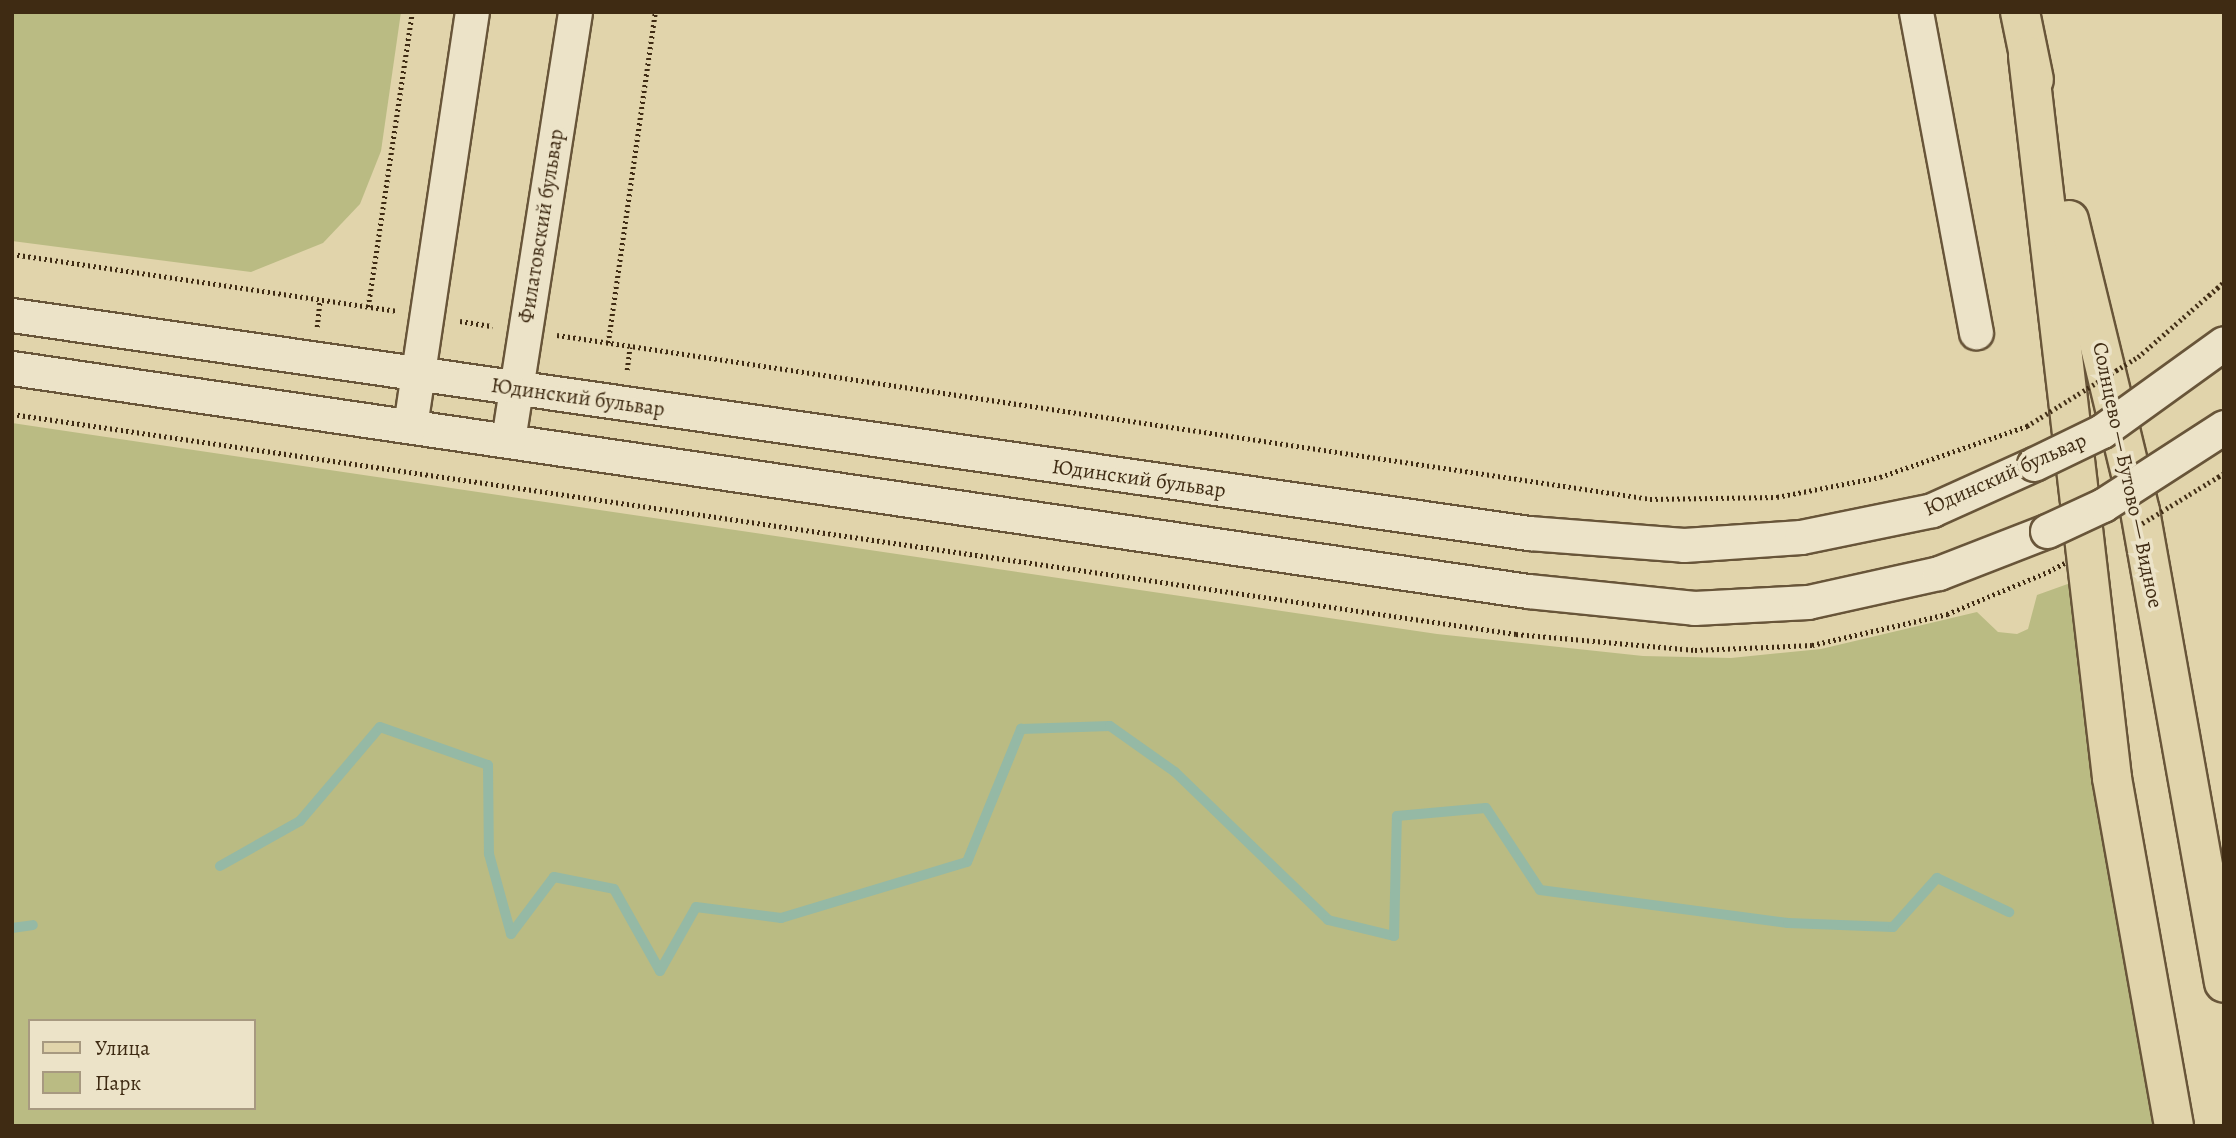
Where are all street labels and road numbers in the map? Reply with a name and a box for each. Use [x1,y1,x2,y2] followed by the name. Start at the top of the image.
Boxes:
[513,127,569,325] street label: Филатовский бульвар
[2087,339,2169,611] street label: Солнцево — Бутово — Видное
[490,372,666,422] street label: Юдинский бульвар
[1920,427,2090,521] street label: Юдинский бульвар
[1051,453,1227,503] street label: Юдинский бульвар

